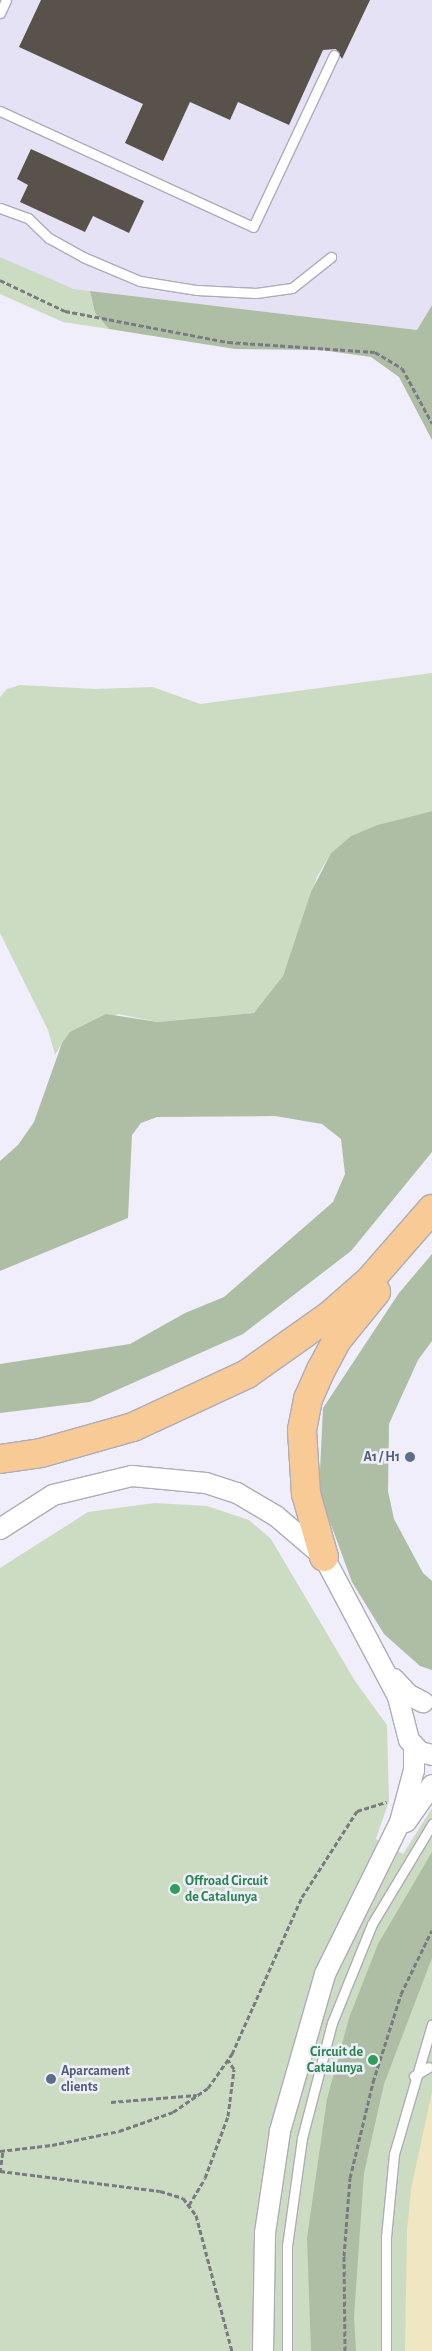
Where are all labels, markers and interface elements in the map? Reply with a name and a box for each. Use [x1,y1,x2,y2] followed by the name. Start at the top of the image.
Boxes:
[364,1449,400,1465] place label: A1 / H1
[404,1451,416,1463] marker: A1 / H1
[185,1873,268,1905] place label: Offroad Circuit de Catalunya
[169,1883,181,1895] marker: Offroad Circuit de Catalunya
[307,2044,363,2076] place label: Circuit de Catalunya
[367,2054,379,2066] marker: Circuit de Catalunya
[61,2063,130,2096] place label: Aparcament clients
[45,2073,57,2085] marker: Aparcament clients

